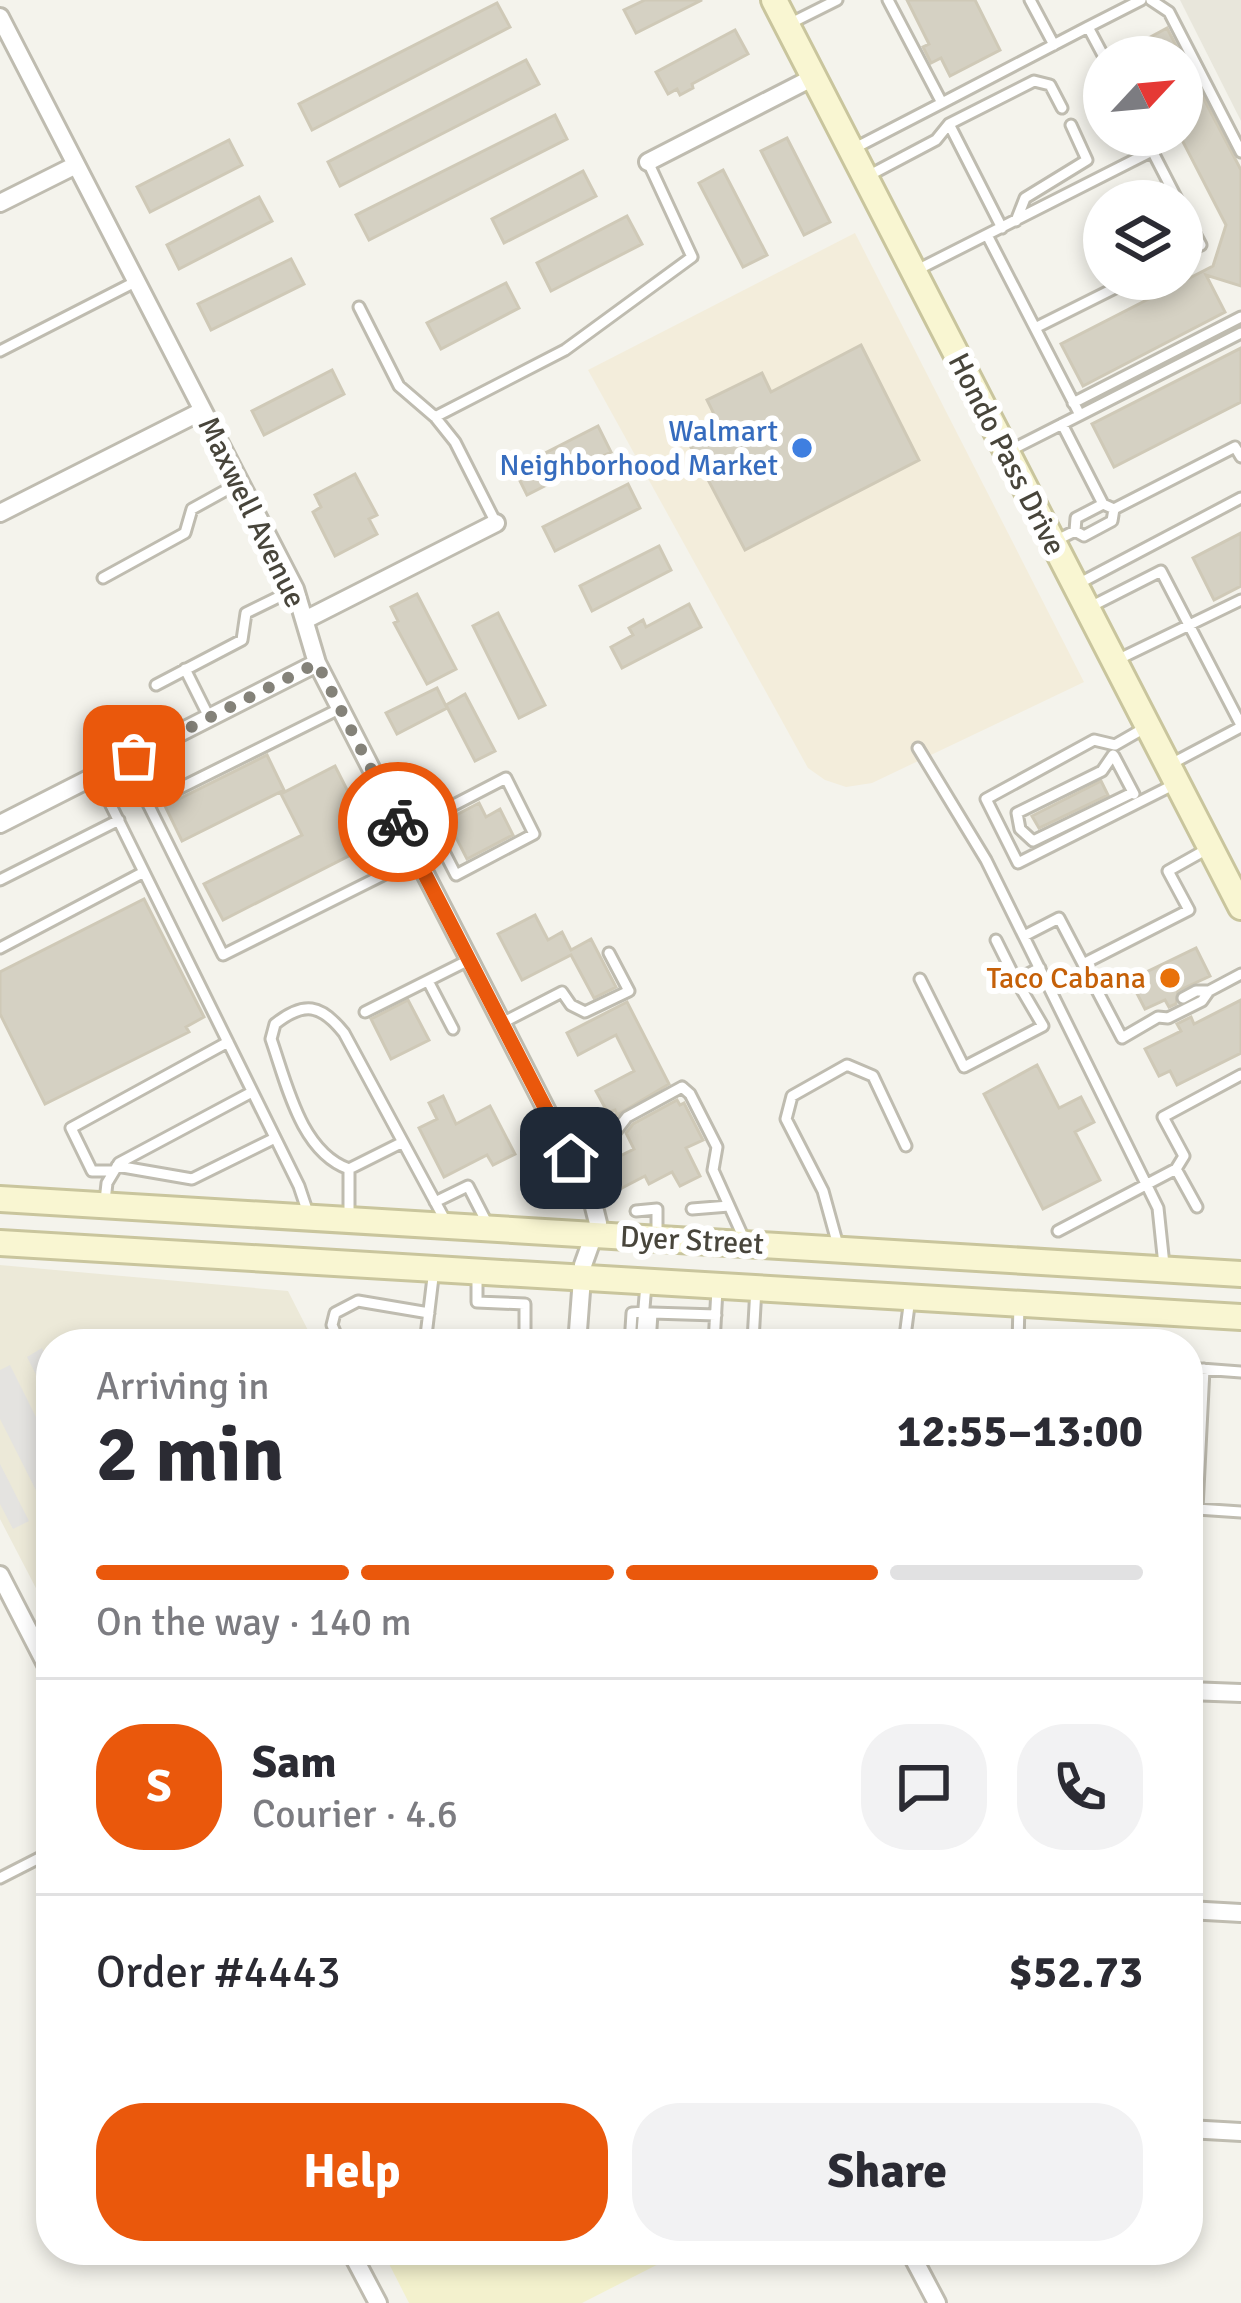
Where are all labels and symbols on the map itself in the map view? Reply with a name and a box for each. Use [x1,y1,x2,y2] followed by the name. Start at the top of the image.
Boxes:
[1083,36,1203,156] north arrow
[940,347,1073,561] street label: Hondo Pass Drive
[189,411,314,614] street label: Maxwell Avenue
[499,413,778,484] place label: Walmart Neighborhood Market
[789,435,815,461] marker: Walmart Neighborhood Market
[83,705,185,807] pin
[338,762,458,882] courier
[986,960,1146,997] place label: Taco Cabana
[1157,965,1183,991] marker: Taco Cabana
[520,1107,622,1209] pin
[619,1218,765,1263] street label: Dyer Street

